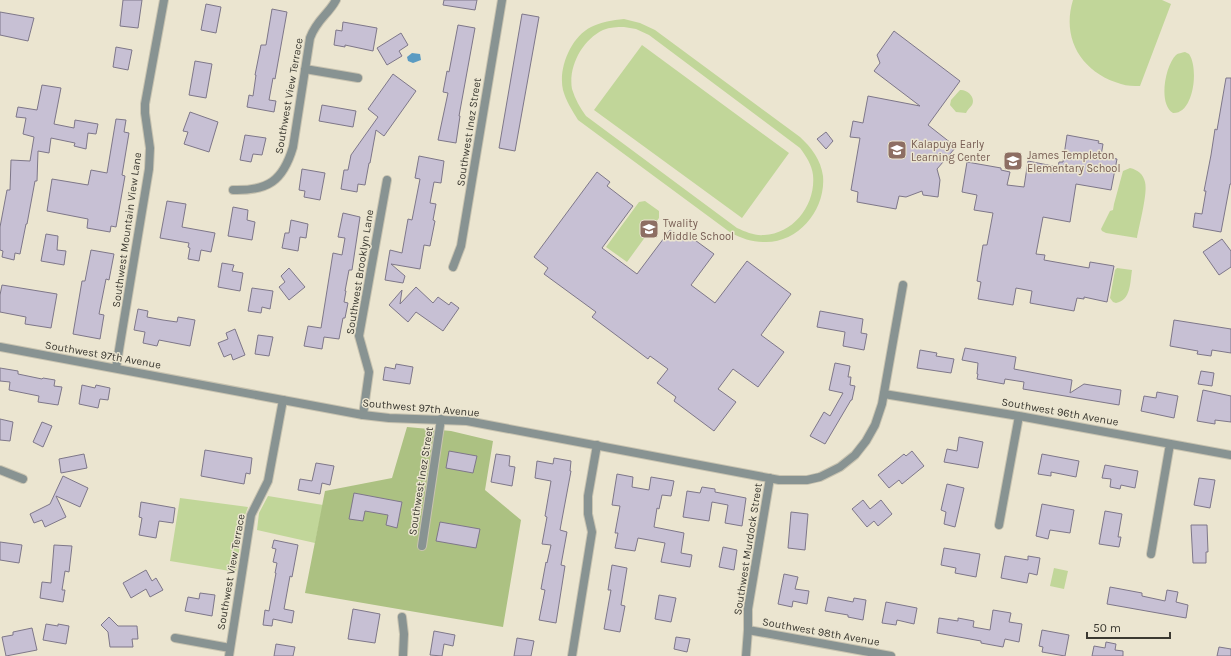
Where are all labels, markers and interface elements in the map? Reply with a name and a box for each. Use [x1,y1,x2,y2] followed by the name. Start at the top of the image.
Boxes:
[272,37,306,155] street label: Southwest View Terrace
[454,77,484,187] street label: Southwest Inez Street
[911,138,990,164] place label: Kalapuya Early Learning Center
[886,139,908,161] school or university icon: Kalapuya Early Learning Center
[1027,149,1120,175] place label: James Templeton Elementary School
[1002,150,1024,172] school or university icon: James Templeton Elementary School
[110,151,144,309] street label: Southwest Mountain View Lane
[344,208,376,335] street label: Southwest Brooklyn Lane
[663,217,734,243] place label: Twality Middle School
[638,218,660,240] school or university icon: Twality Middle School
[44,338,162,372] street label: Southwest 97th Avenue
[1001,395,1120,429] street label: Southwest 96th Avenue
[362,396,480,420] street label: Southwest 97th Avenue
[406,426,436,536] street label: Southwest Inez Street
[731,482,765,616] street label: Southwest Murdock Street
[214,513,248,631] street label: Southwest View Terrace
[1087,614,1170,640] scale bar
[761,615,881,649] street label: Southwest 98th Avenue
[1093,621,1121,635] text: 50 m

